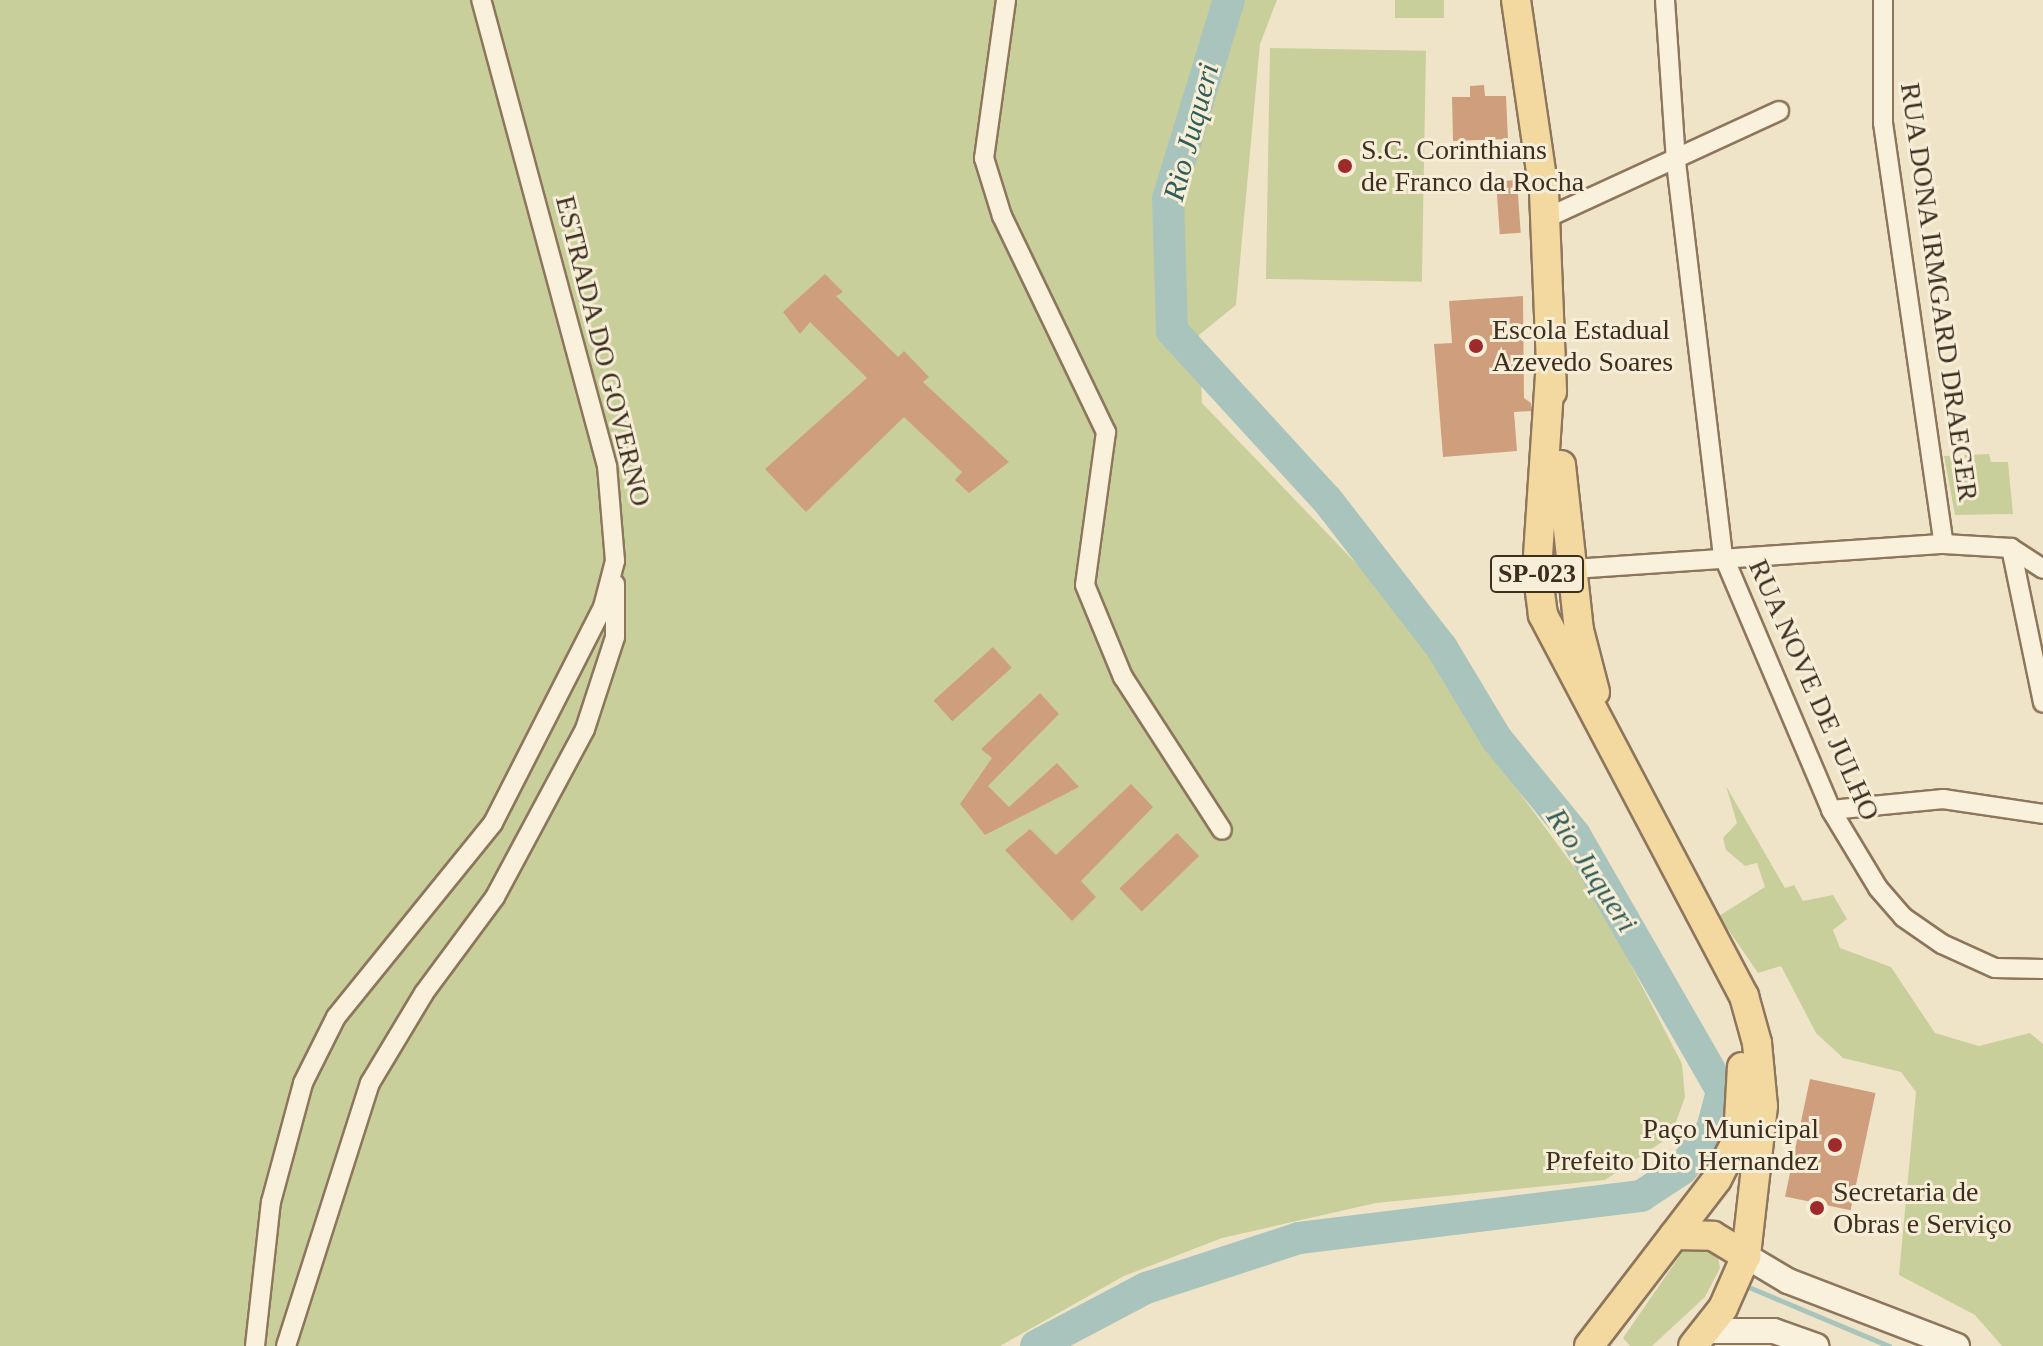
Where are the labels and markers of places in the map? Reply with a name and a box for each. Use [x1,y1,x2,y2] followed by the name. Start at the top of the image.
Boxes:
[1361,133,1584,199] place label: S.C. Corinthians de Franco da Rocha
[1336,157,1354,175] marker: S.C. Corinthians de Franco da Rocha
[1492,313,1673,379] place label: Escola Estadual Azevedo Soares
[1467,337,1485,355] marker: Escola Estadual Azevedo Soares
[1545,1112,1819,1178] place label: Paço Municipal Prefeito Dito Hernandez
[1826,1136,1844,1154] marker: Paço Municipal Prefeito Dito Hernandez
[1833,1175,2012,1241] place label: Secretaria de Obras e Serviço
[1808,1199,1826,1217] marker: Secretaria de Obras e Serviço

